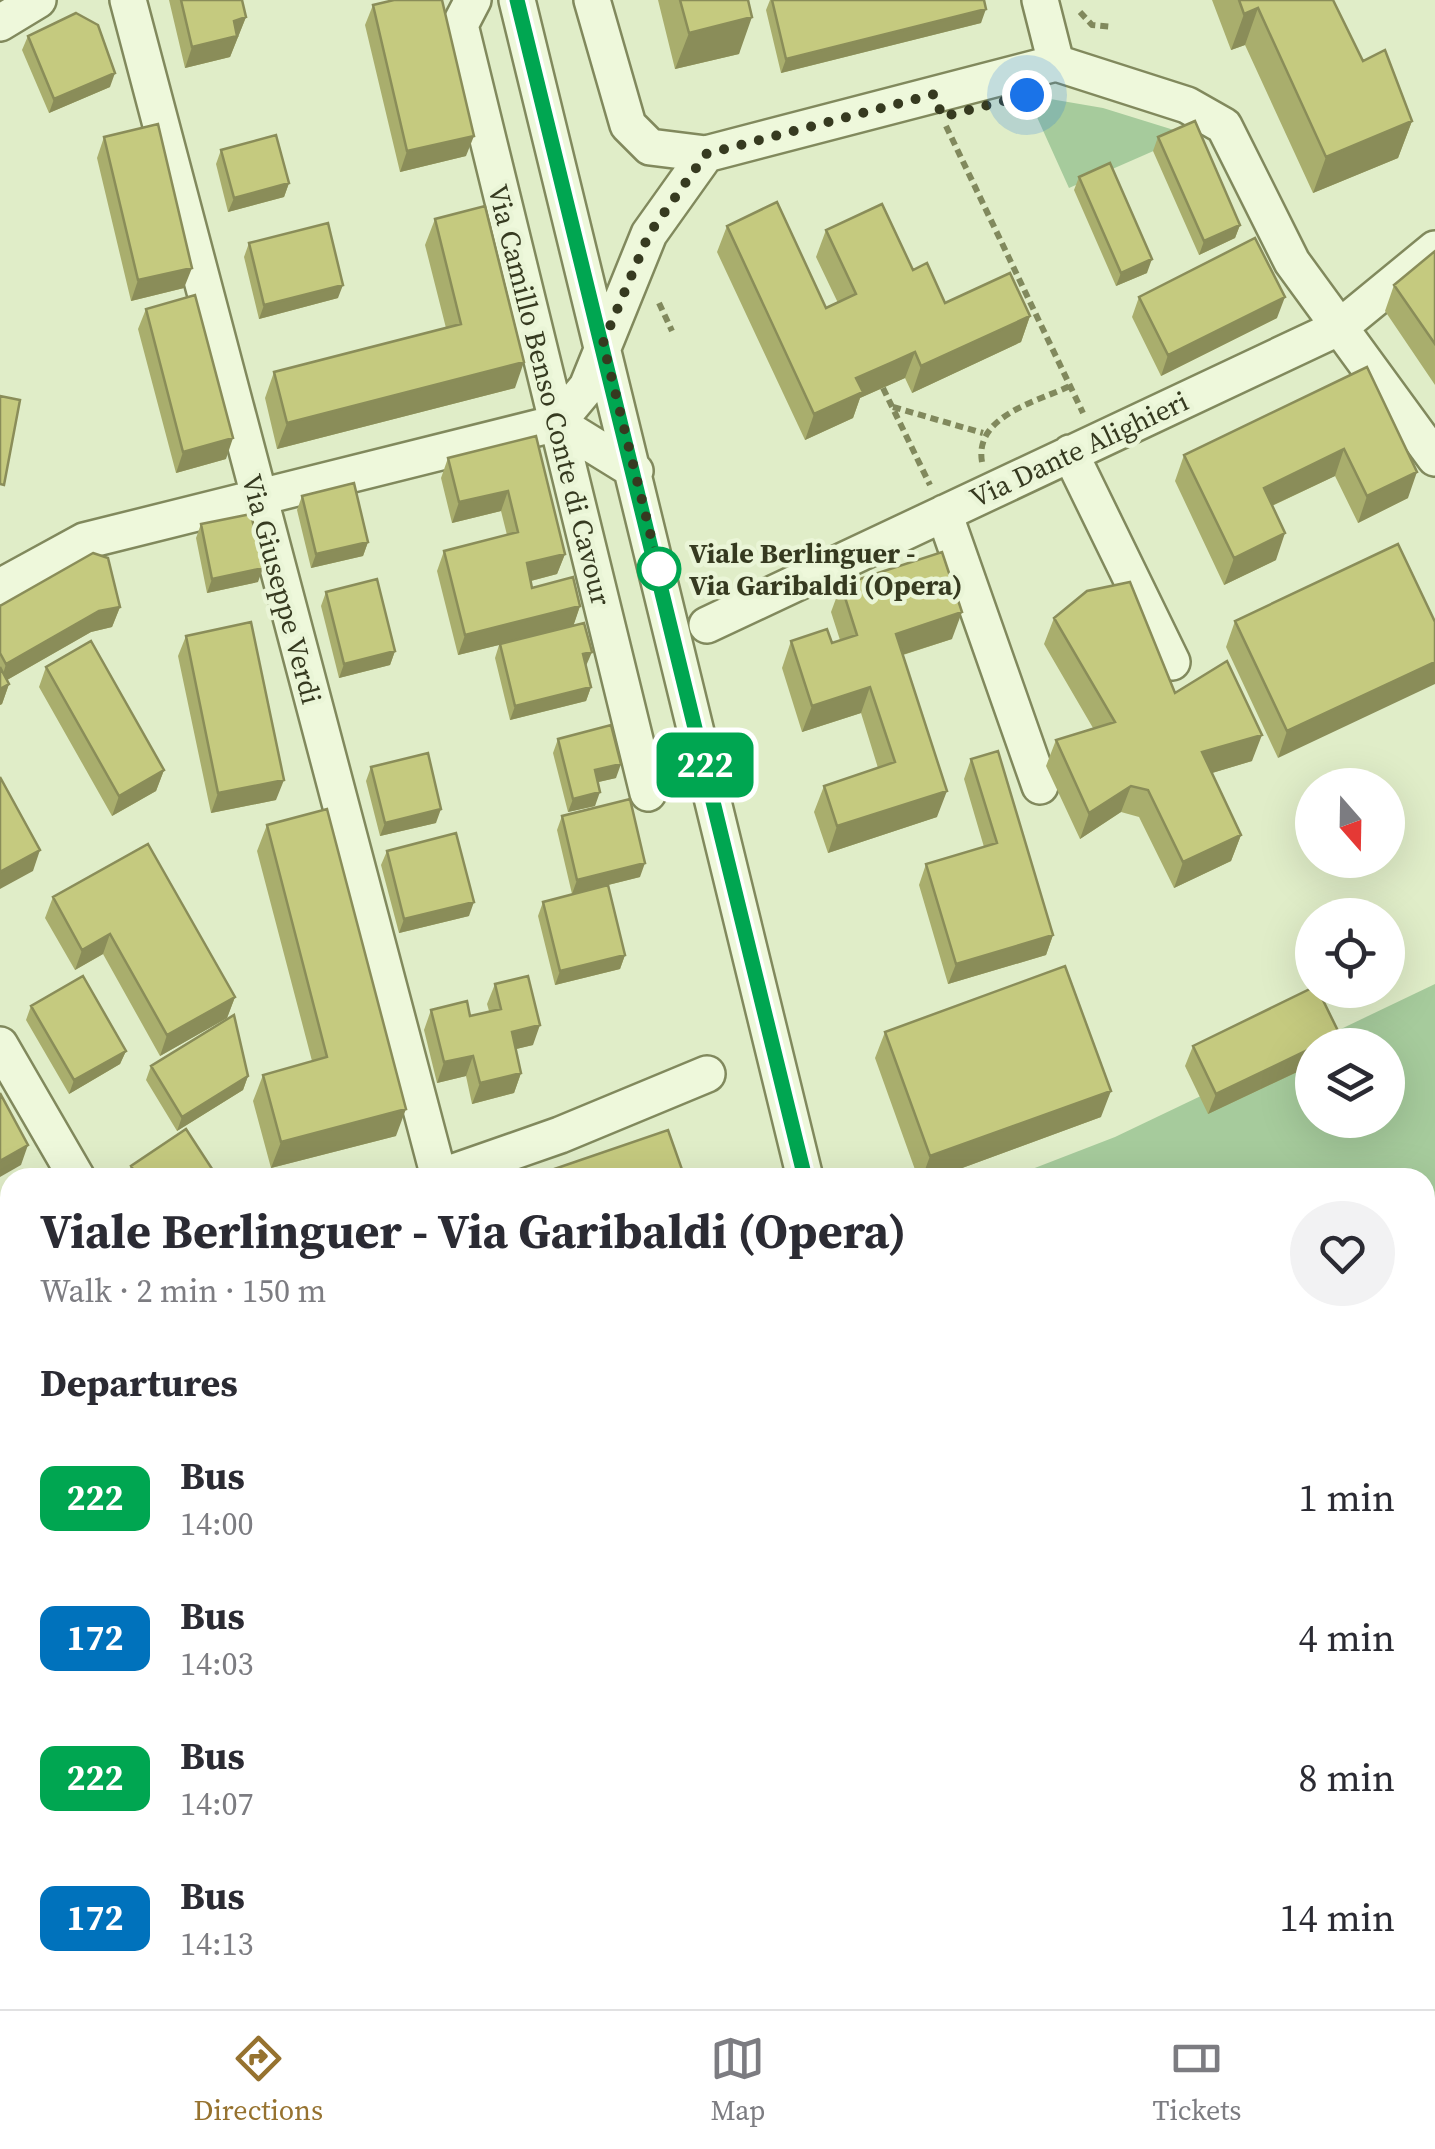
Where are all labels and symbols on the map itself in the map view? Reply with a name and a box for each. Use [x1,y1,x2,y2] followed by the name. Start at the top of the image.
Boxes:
[1002,70,1052,120] your location
[479,180,621,610] street label: Via Camillo Benso Conte di Cavour
[964,382,1194,516] street label: Via Dante Alighieri
[233,470,331,708] street label: Via Giuseppe Verdi
[689,534,963,604] place label: Viale Berlinguer - Via Garibaldi (Opera)
[638,548,680,590] marker: Viale Berlinguer - Via Garibaldi (Opera)
[648,732,762,798] line badge: 222
[1295,768,1405,878] north arrow

